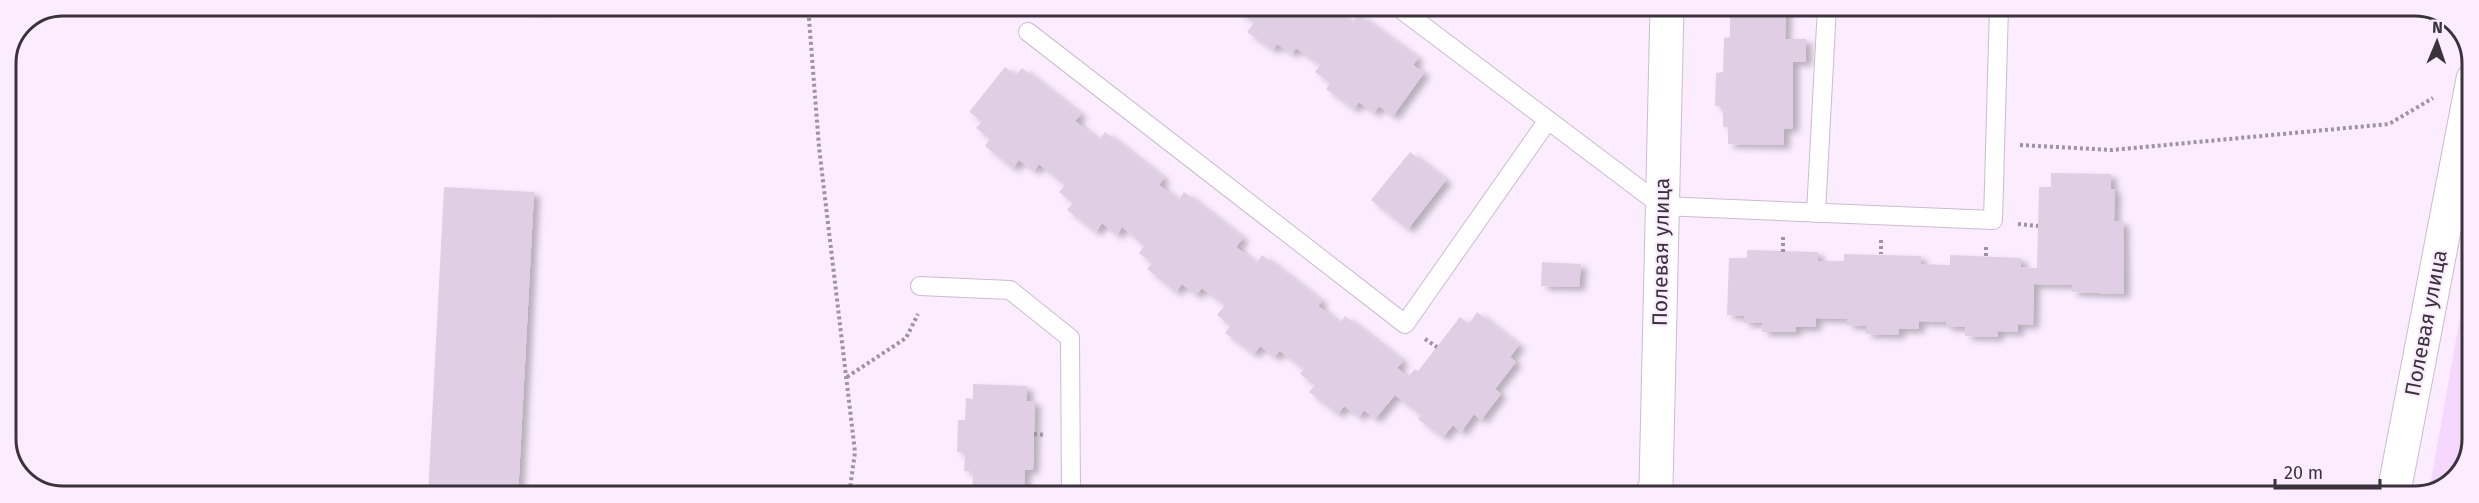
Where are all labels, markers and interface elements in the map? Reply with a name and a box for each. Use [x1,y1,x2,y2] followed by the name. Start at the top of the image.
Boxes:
[2407,12,2467,72] north arrow
[2432,18,2443,37] text: N
[1647,178,1675,326] street label: Полевая улица
[2399,248,2453,398] street label: Полевая улица
[2275,452,2380,490] scale bar
[2284,462,2323,484] text: 20 m

